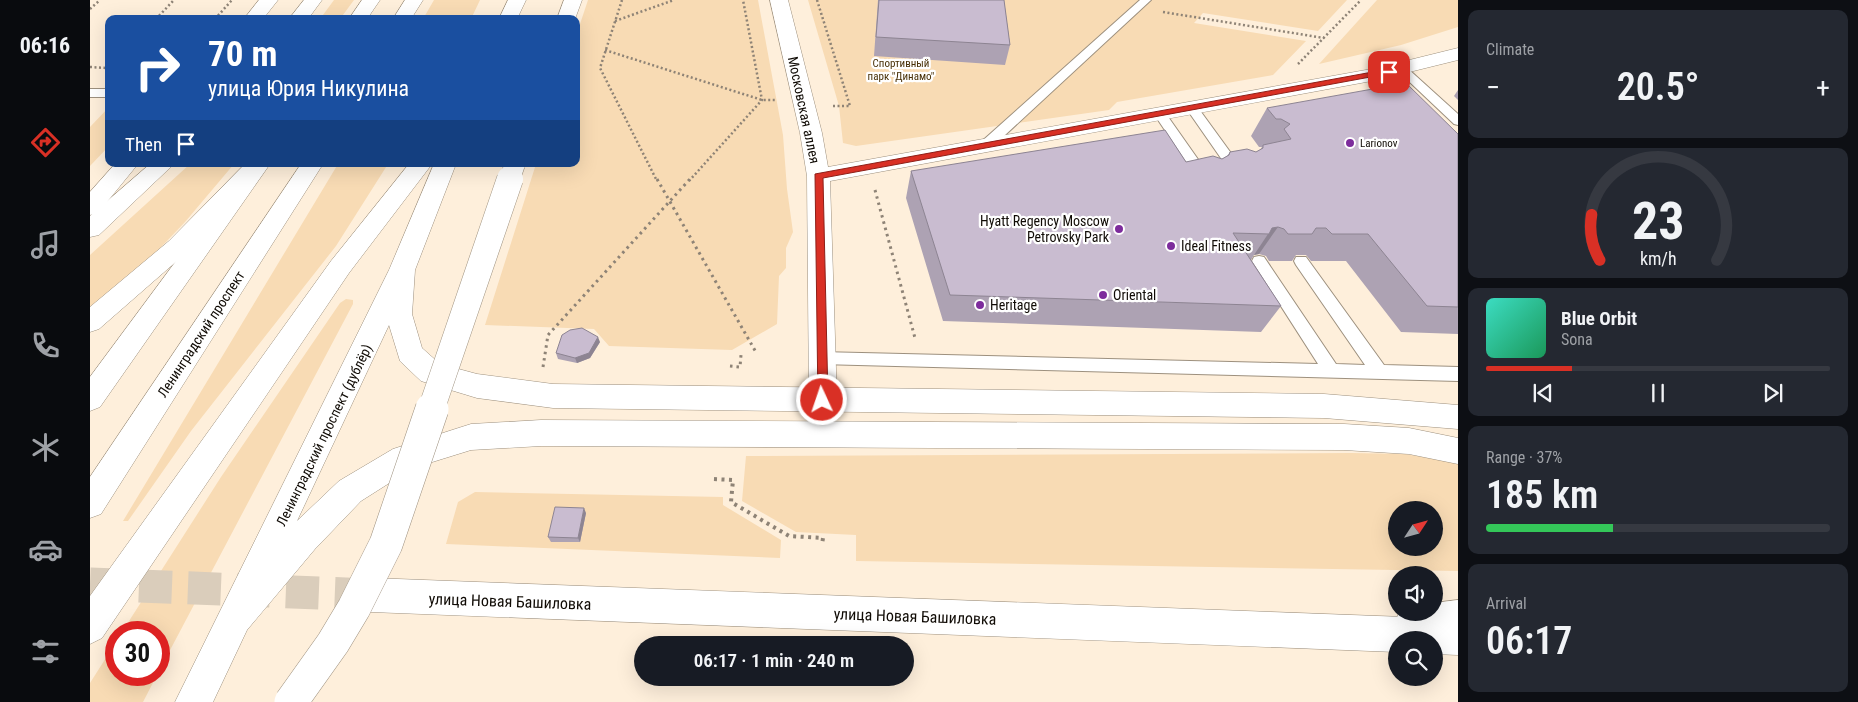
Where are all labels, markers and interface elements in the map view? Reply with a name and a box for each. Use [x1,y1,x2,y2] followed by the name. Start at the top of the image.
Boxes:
[20,33,70,58] text: 06:16
[208,34,277,75] text: 70 m
[125,35,190,100] icon: right
[1486,40,1534,59] text: Climate
[1368,51,1410,93] pin
[785,55,823,165] street label: Московская аллея
[868,57,934,83] park label: Спортивный парк "Динамо"
[1375,58,1403,86] icon: arrive
[1617,65,1699,109] text: 20.5°
[1486,71,1500,104] text: −
[1816,71,1830,104] text: +
[208,76,409,101] text: улица Юрия Никулина
[28,125,63,160] icon: directions
[172,130,200,158] icon: arrive
[125,133,162,156] text: Then
[1344,137,1356,149] marker: Larionov
[1360,137,1398,150] place label: Larionov
[1632,191,1684,252] text: 23
[980,213,1110,245] place label: Hyatt Regency Moscow Petrovsky Park
[1113,223,1125,235] marker: Hyatt Regency Moscow Petrovsky Park
[28,227,63,262] icon: music
[1181,238,1251,254] place label: Ideal Fitness
[1165,240,1177,252] marker: Ideal Fitness
[1640,248,1676,269] text: km/h
[154,268,248,400] street label: Ленинградский проспект
[1113,287,1156,303] place label: Oriental
[1097,289,1109,301] marker: Oriental
[990,297,1037,313] place label: Heritage
[974,299,986,311] marker: Heritage
[1561,307,1637,330] text: Blue Orbit
[28,328,63,363] icon: phone
[1561,330,1593,349] text: Sona
[273,341,376,529] street label: Ленинградский проспект (дублёр)
[795,373,847,425] position arrow
[1529,379,1557,407] icon: previous
[1644,379,1672,407] icon: pause
[1759,379,1787,407] icon: next
[28,430,63,465] icon: climate
[1486,448,1562,467] text: Range · 37%
[1486,473,1598,517] text: 185 km
[1388,501,1442,556] north arrow
[1388,501,1443,686] map controls
[28,532,63,567] icon: car
[1388,566,1443,621] button: sound
[428,589,592,614] street label: улица Новая Башиловка
[1486,594,1527,613] text: Arrival
[833,604,997,629] street label: улица Новая Башиловка
[1486,619,1572,663] text: 06:17
[105,621,170,686] speed limit sign: 30
[1388,631,1443,686] button: search
[28,634,63,669] icon: filters
[694,649,854,672] text: 06:17 · 1 min · 240 m

